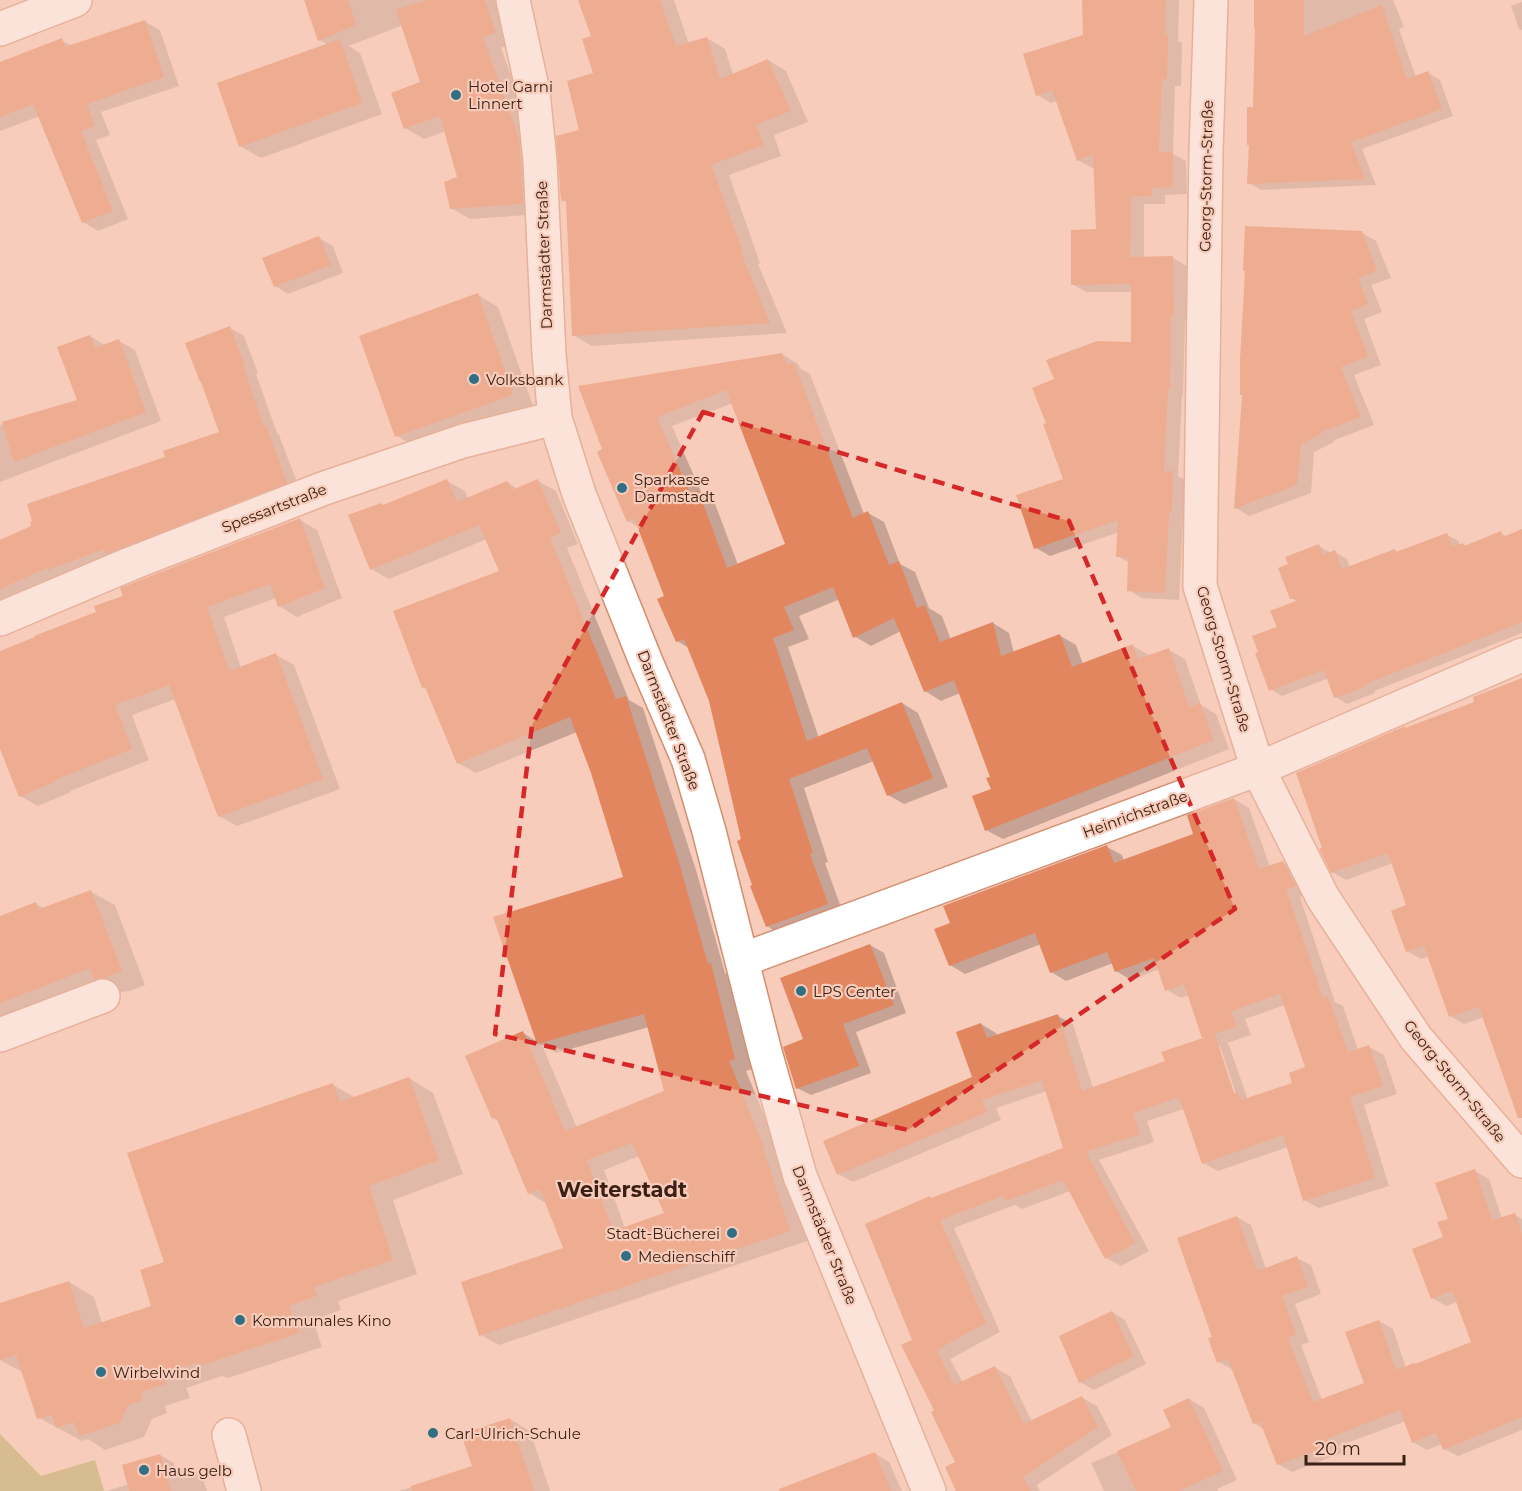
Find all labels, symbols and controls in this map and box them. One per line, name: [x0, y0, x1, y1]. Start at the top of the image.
place label: Hotel Garni Linnert: [468, 77, 553, 113]
marker: Hotel Garni Linnert: [449, 88, 463, 102]
street label: Georg-Storm-Straße: [1195, 100, 1217, 252]
street label: Darmstädter Straße: [532, 180, 556, 330]
place label: Volksbank: [486, 370, 563, 389]
marker: Volksbank: [467, 372, 481, 386]
place label: Sparkasse Darmstadt: [634, 470, 715, 506]
street label: Spessartstraße: [219, 479, 329, 537]
marker: Sparkasse Darmstadt: [615, 481, 629, 495]
street label: Georg-Storm-Straße: [1193, 584, 1255, 734]
street label: Darmstädter Straße: [634, 647, 704, 793]
street label: Heinrichstraße: [1080, 786, 1190, 842]
place label: LPS Center: [813, 982, 896, 1001]
marker: LPS Center: [794, 984, 808, 998]
street label: Georg-Storm-Straße: [1400, 1016, 1510, 1146]
street label: Darmstädter Straße: [788, 1163, 862, 1307]
district label: Weiterstadt: [557, 1177, 687, 1202]
place label: Stadt-Bücherei: [607, 1224, 720, 1243]
marker: Stadt-Bücherei: [725, 1226, 739, 1240]
place label: Medienschiff: [638, 1247, 736, 1266]
marker: Medienschiff: [619, 1249, 633, 1263]
place label: Kommunales Kino: [252, 1311, 391, 1330]
marker: Kommunales Kino: [233, 1313, 247, 1327]
place label: Wirbelwind: [113, 1363, 200, 1382]
marker: Wirbelwind: [94, 1365, 108, 1379]
place label: Carl-Ulrich-Schule: [445, 1424, 581, 1443]
marker: Carl-Ulrich-Schule: [426, 1426, 440, 1440]
scale bar: [1306, 1428, 1404, 1466]
text: 20 m: [1315, 1438, 1361, 1460]
place label: Haus gelb: [156, 1461, 232, 1480]
marker: Haus gelb: [137, 1463, 151, 1477]

